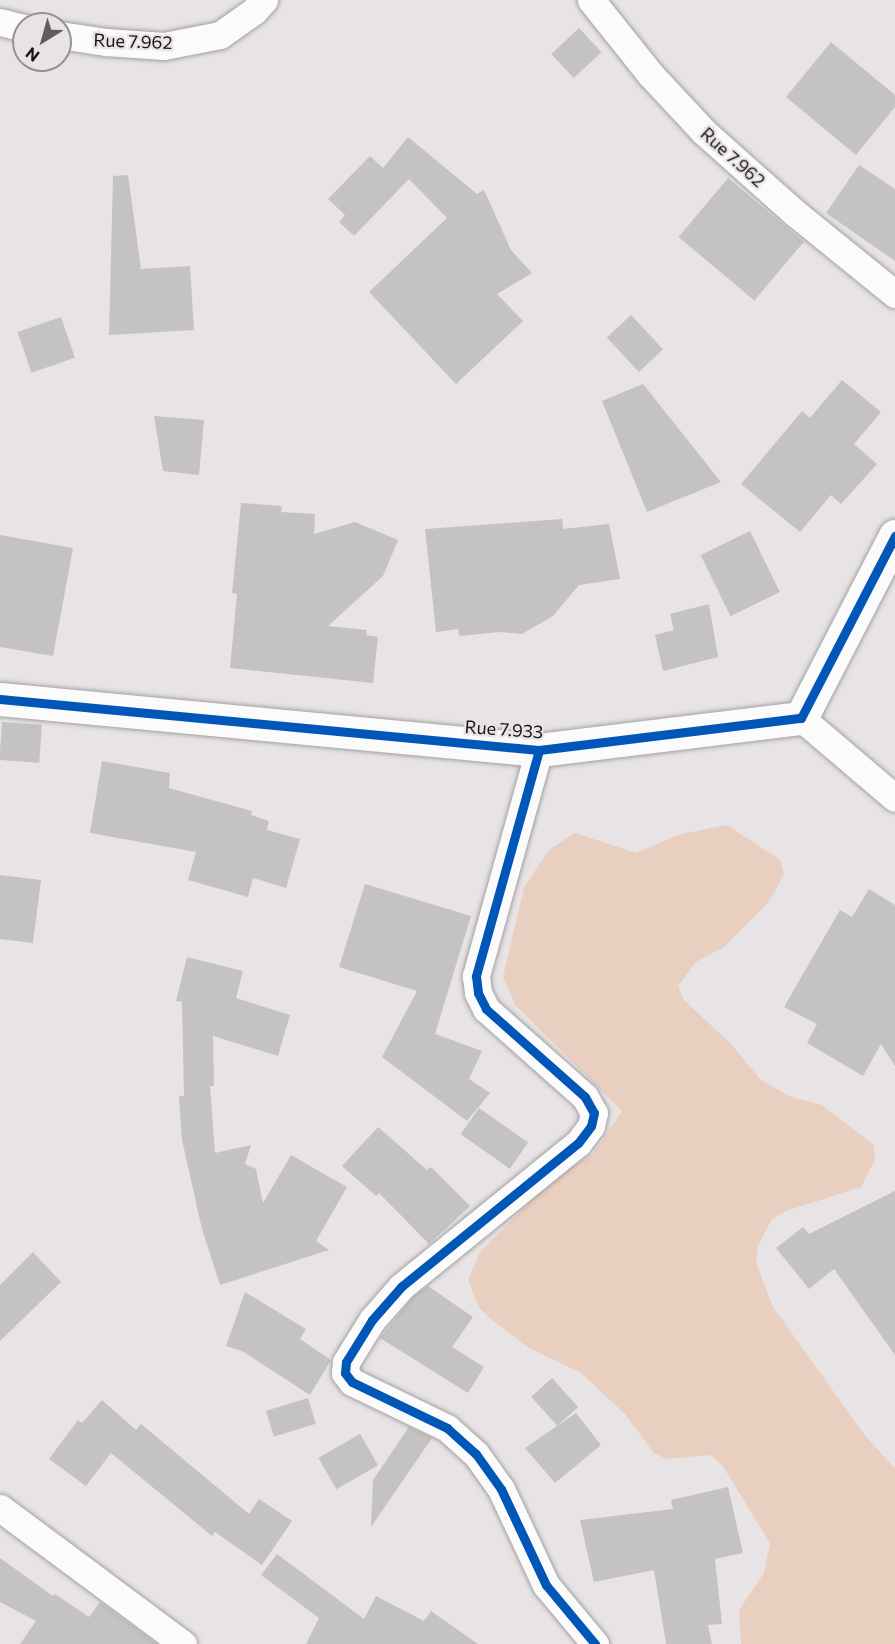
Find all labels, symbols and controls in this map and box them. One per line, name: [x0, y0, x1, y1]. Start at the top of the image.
north arrow: [12, 12, 72, 72]
street label: Rue 7.962: [93, 29, 173, 53]
text: N: [22, 44, 43, 66]
street label: Rue 7.962: [696, 123, 770, 191]
street label: Rue 7.933: [464, 715, 544, 743]

